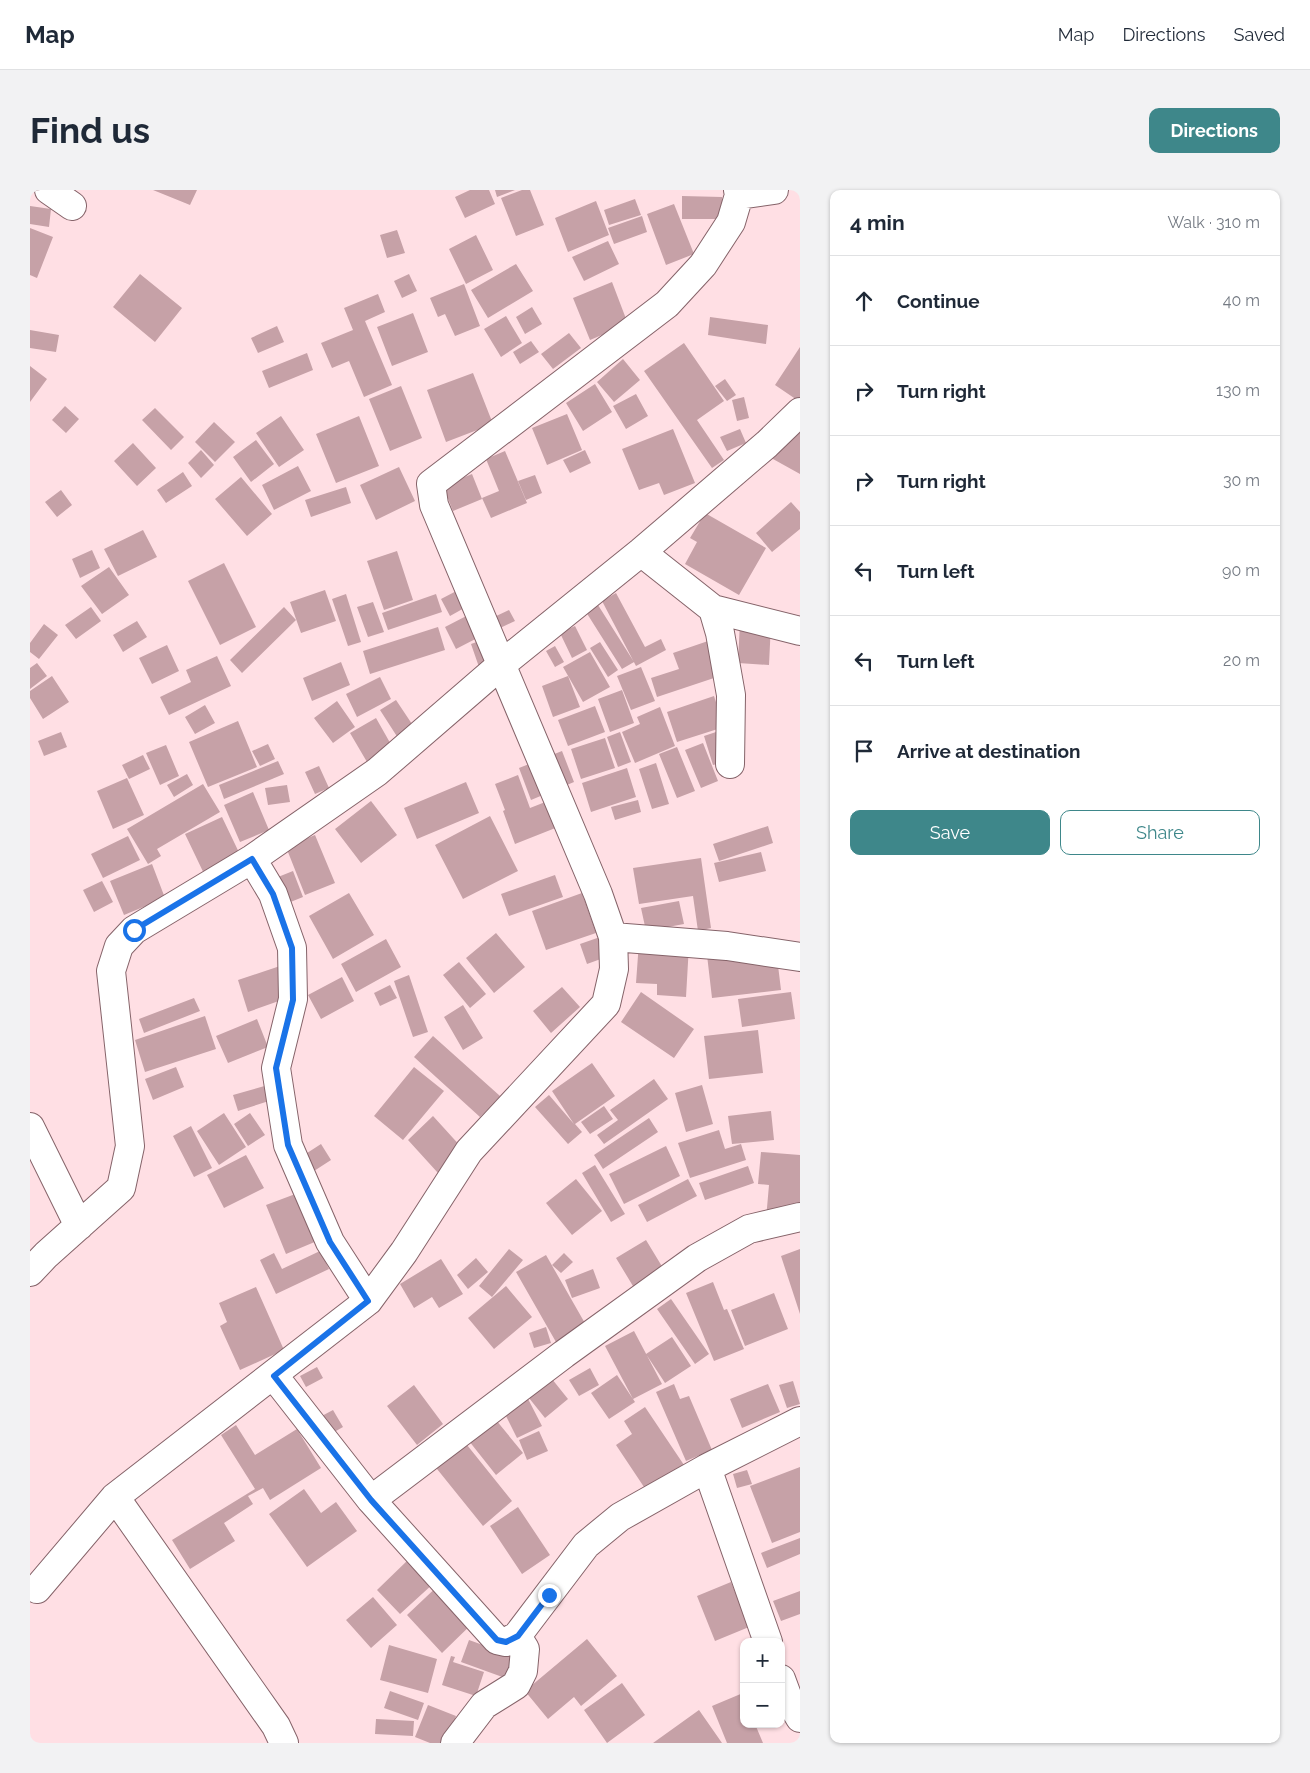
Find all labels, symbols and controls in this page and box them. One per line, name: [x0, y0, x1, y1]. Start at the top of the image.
text: Map: [25, 20, 75, 49]
text: Map: [1058, 24, 1094, 45]
text: Directions: [1122, 24, 1206, 45]
text: Saved: [1234, 24, 1285, 45]
button: Directions: [1149, 108, 1280, 153]
text: Find us: [30, 110, 150, 151]
text: 4 min: [850, 210, 905, 235]
text: Walk · 310 m: [1167, 213, 1260, 232]
icon: ahead: [850, 287, 878, 315]
text: Continue: [897, 290, 980, 312]
text: 40 m: [1223, 291, 1260, 310]
icon: right: [850, 377, 878, 405]
text: Turn right: [897, 380, 986, 402]
text: 130 m: [1216, 381, 1260, 400]
icon: right: [850, 467, 878, 495]
text: Turn right: [897, 470, 986, 492]
text: 30 m: [1223, 471, 1260, 490]
icon: left: [850, 557, 878, 585]
text: Turn left: [897, 560, 974, 582]
text: 90 m: [1222, 561, 1260, 580]
icon: left: [850, 647, 878, 675]
text: Turn left: [897, 650, 974, 672]
text: 20 m: [1223, 651, 1260, 670]
icon: arrive: [850, 737, 878, 765]
text: Arrive at destination: [897, 740, 1081, 762]
button: Save: [850, 810, 1050, 855]
button: Share: [1060, 810, 1260, 855]
route start: [123, 919, 146, 942]
route end: [538, 1584, 561, 1607]
map controls: [740, 1638, 785, 1728]
button: +: [740, 1638, 785, 1683]
button: −: [740, 1683, 785, 1728]

